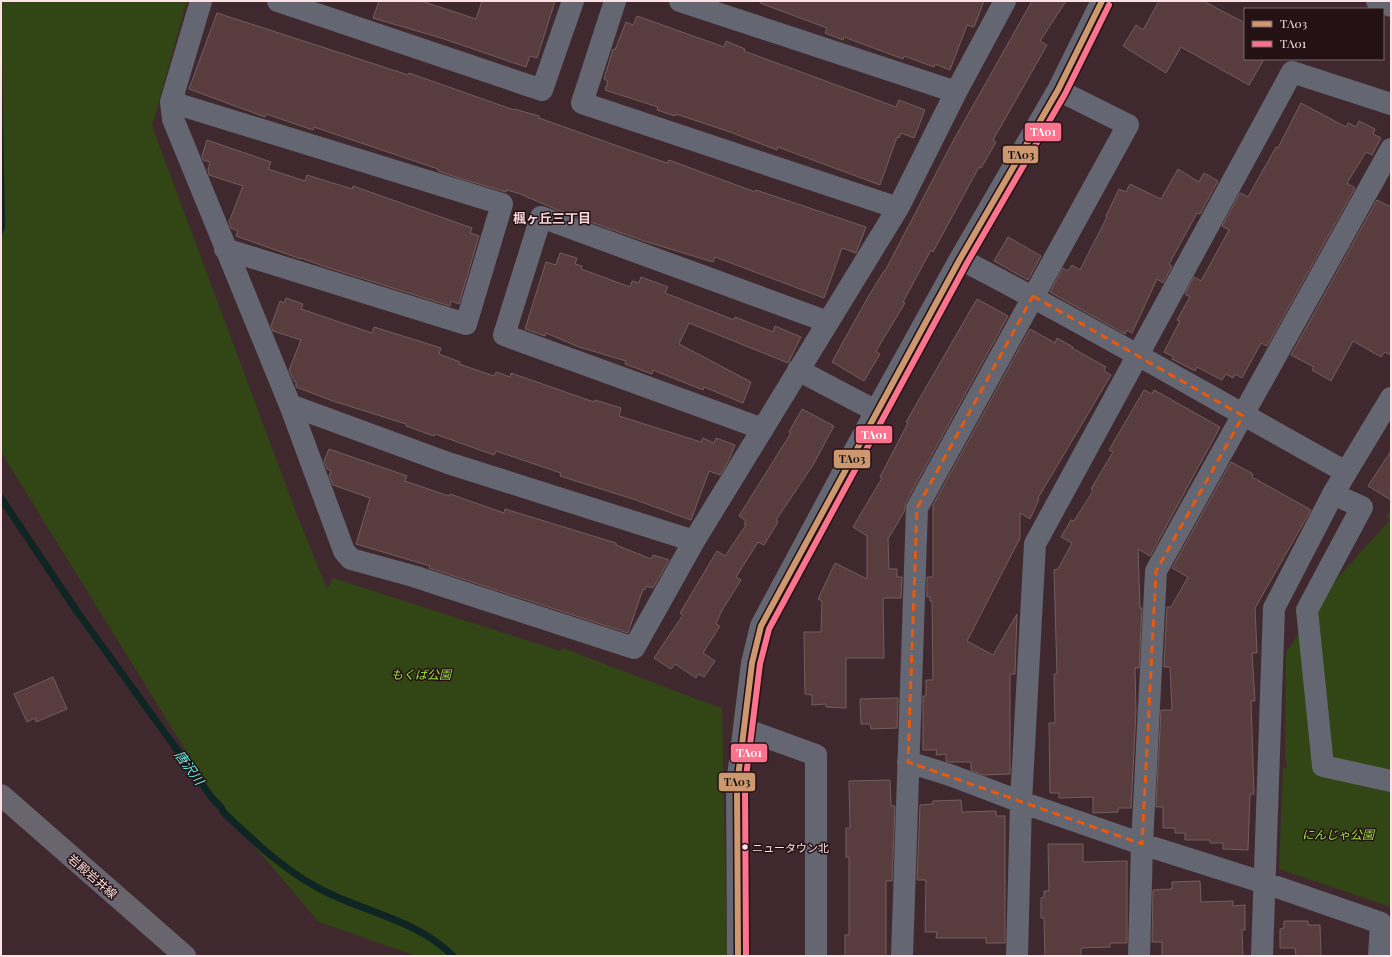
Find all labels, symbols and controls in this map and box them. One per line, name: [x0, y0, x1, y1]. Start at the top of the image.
legend: [1244, 8, 1384, 60]
text: TA03: [1280, 15, 1307, 31]
text: TA01: [1280, 35, 1307, 51]
line badge: TA01: [1024, 122, 1062, 142]
text: TA01: [1030, 124, 1056, 139]
line badge: TA03: [1002, 145, 1039, 164]
text: TA03: [1008, 147, 1034, 162]
district label: 楓ヶ丘三丁目: [513, 209, 591, 226]
line badge: TA01: [855, 425, 893, 444]
text: TA01: [861, 427, 887, 442]
line badge: TA03: [833, 449, 871, 469]
text: TA03: [839, 451, 865, 466]
park label: もくば公園: [391, 666, 453, 682]
line badge: TA01: [730, 743, 768, 763]
text: TA01: [736, 745, 762, 760]
water label: 唐沢川: [172, 746, 210, 789]
line badge: TA03: [718, 772, 756, 792]
text: TA03: [724, 774, 750, 789]
park label: にんじゃ公園: [1302, 826, 1376, 842]
place label: ニュータウン北: [752, 840, 829, 855]
marker: ニュータウン北: [740, 842, 750, 852]
street label: 岩殿岩井線: [65, 850, 121, 902]

